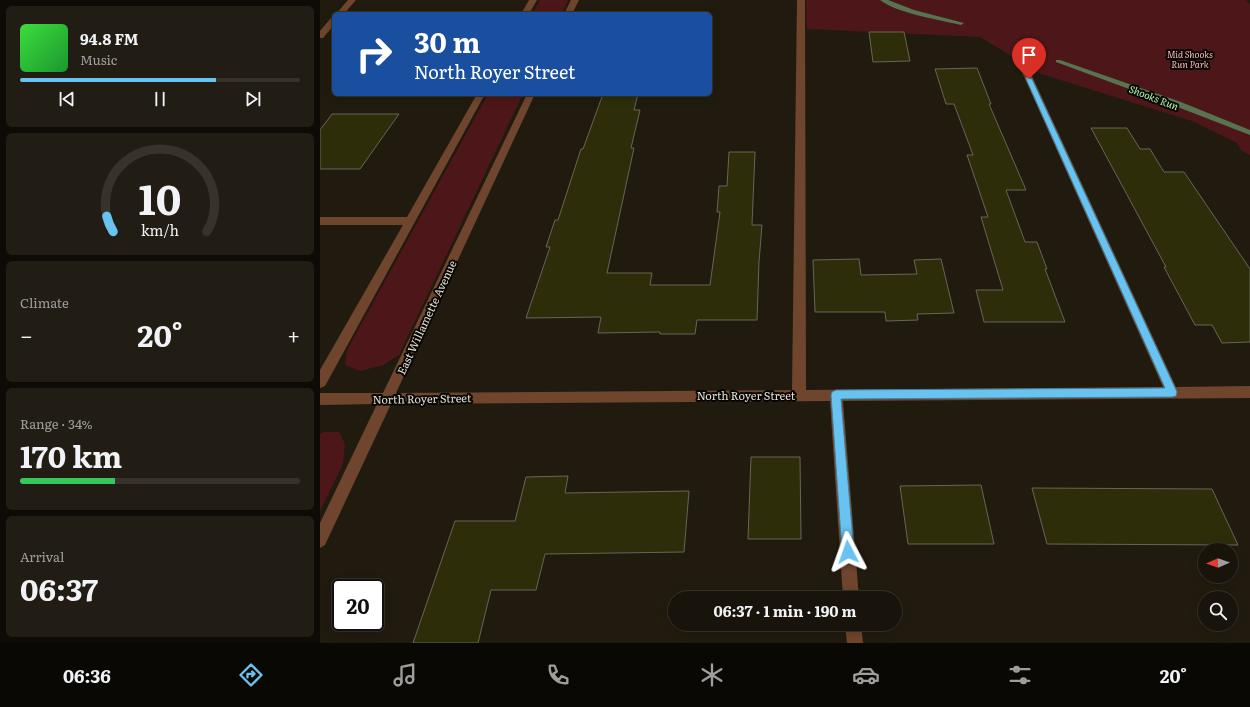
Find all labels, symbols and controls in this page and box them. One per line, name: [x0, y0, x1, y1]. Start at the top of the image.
text: 30 m: [414, 20, 480, 62]
text: 94.8 FM: [80, 27, 139, 50]
icon: right: [348, 28, 400, 80]
pin: [1012, 38, 1046, 79]
icon: arrive: [1018, 44, 1040, 66]
park label: Mid Shooks Run Park: [1167, 47, 1213, 71]
text: Music: [80, 50, 117, 69]
text: North Royer Street: [414, 58, 575, 85]
water label: Shooks Run: [1127, 81, 1181, 113]
icon: previous: [56, 88, 78, 110]
icon: pause: [149, 88, 171, 110]
icon: next: [242, 88, 264, 110]
text: 10: [139, 166, 181, 228]
text: km/h: [141, 219, 180, 240]
street label: East Willamette Avenue: [392, 257, 460, 377]
text: Climate: [20, 293, 69, 312]
text: 20°: [137, 312, 183, 356]
text: −: [20, 318, 33, 351]
text: +: [287, 318, 300, 351]
street label: North Royer Street: [697, 387, 796, 403]
street label: North Royer Street: [373, 389, 472, 407]
text: Range · 34%: [20, 414, 93, 433]
text: 170 km: [20, 433, 122, 477]
position arrow: [827, 531, 869, 573]
north arrow: [1198, 543, 1238, 583]
map controls: [1198, 543, 1238, 631]
text: Arrival: [20, 547, 64, 566]
text: 06:37: [20, 566, 98, 610]
speed limit sign: 20: [332, 579, 384, 631]
button: search: [1198, 591, 1238, 631]
text: 06:37 · 1 min · 190 m: [713, 599, 857, 622]
icon: directions: [237, 661, 265, 689]
icon: music: [391, 661, 419, 689]
icon: phone: [544, 661, 572, 689]
icon: climate: [698, 661, 726, 689]
icon: car: [852, 661, 880, 689]
icon: filters: [1006, 661, 1034, 689]
text: 06:36: [63, 662, 111, 689]
text: 20°: [1160, 662, 1187, 689]

